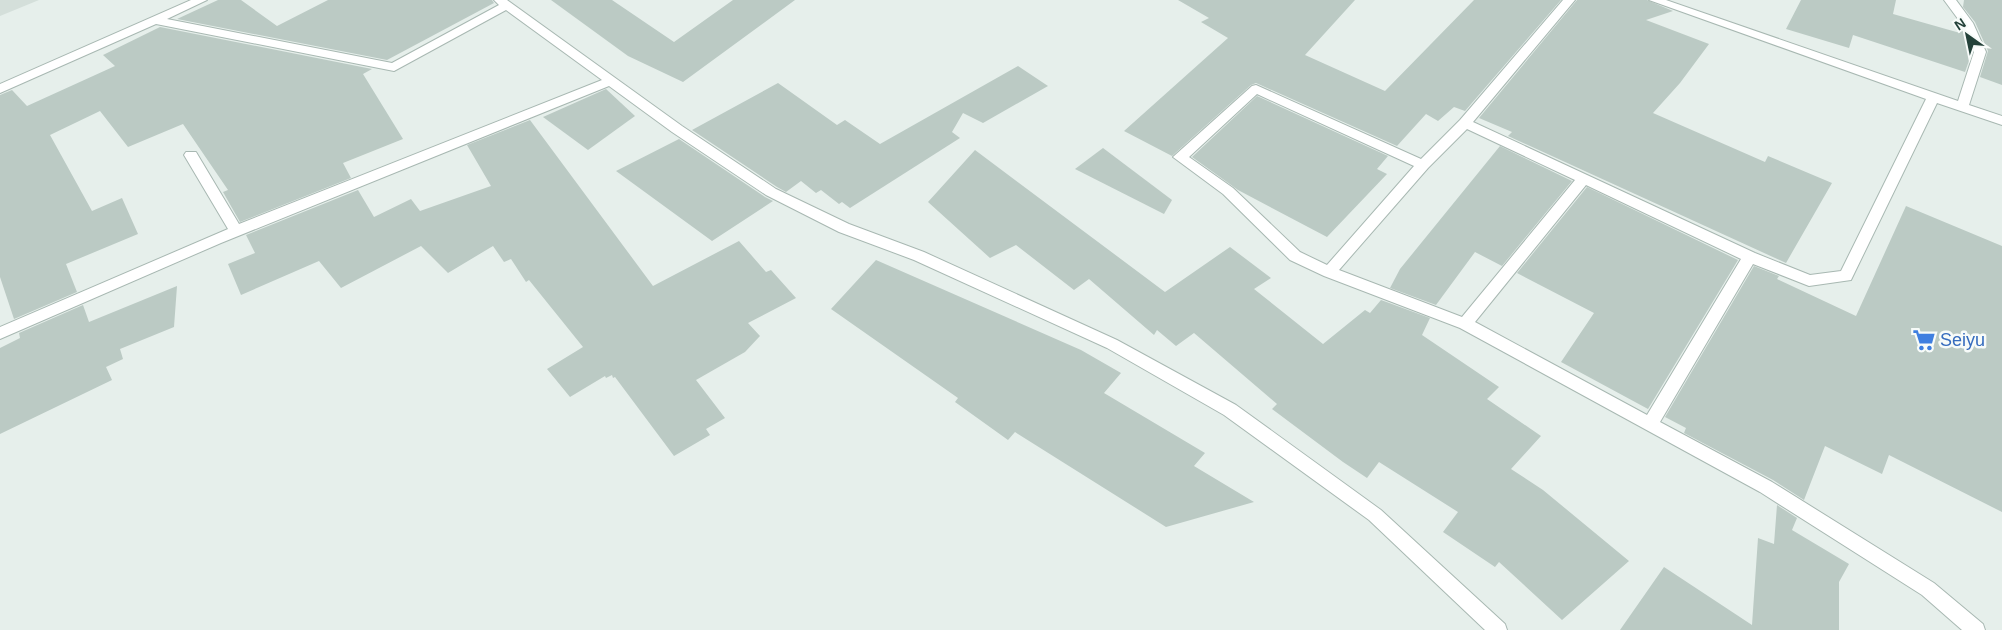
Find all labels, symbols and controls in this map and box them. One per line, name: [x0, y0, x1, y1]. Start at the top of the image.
north arrow: [1942, 10, 1992, 60]
text: N: [1951, 15, 1969, 34]
supermarket icon: Seiyu: [1911, 327, 1937, 353]
place label: Seiyu: [1940, 330, 1985, 350]

